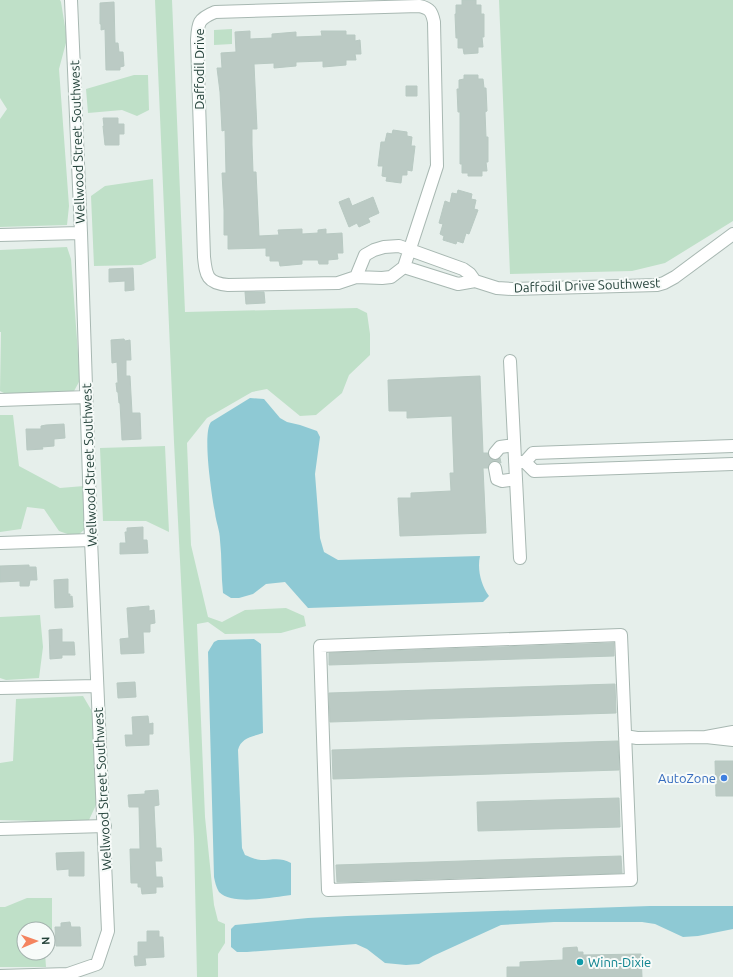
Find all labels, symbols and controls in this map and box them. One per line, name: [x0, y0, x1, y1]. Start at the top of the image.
street label: Daffodil Drive: [192, 28, 206, 110]
street label: Wellwood Street Southwest: [67, 60, 87, 224]
street label: Daffodil Drive Southwest: [514, 275, 660, 295]
street label: Wellwood Street Southwest: [79, 383, 99, 547]
street label: Wellwood Street Southwest: [91, 707, 113, 871]
place label: AutoZone: [658, 771, 716, 785]
marker: AutoZone: [719, 773, 729, 783]
north arrow: [16, 921, 56, 961]
text: N: [40, 936, 52, 945]
place label: Winn-Dixie: [588, 955, 651, 969]
marker: Winn-Dixie: [575, 957, 585, 967]

